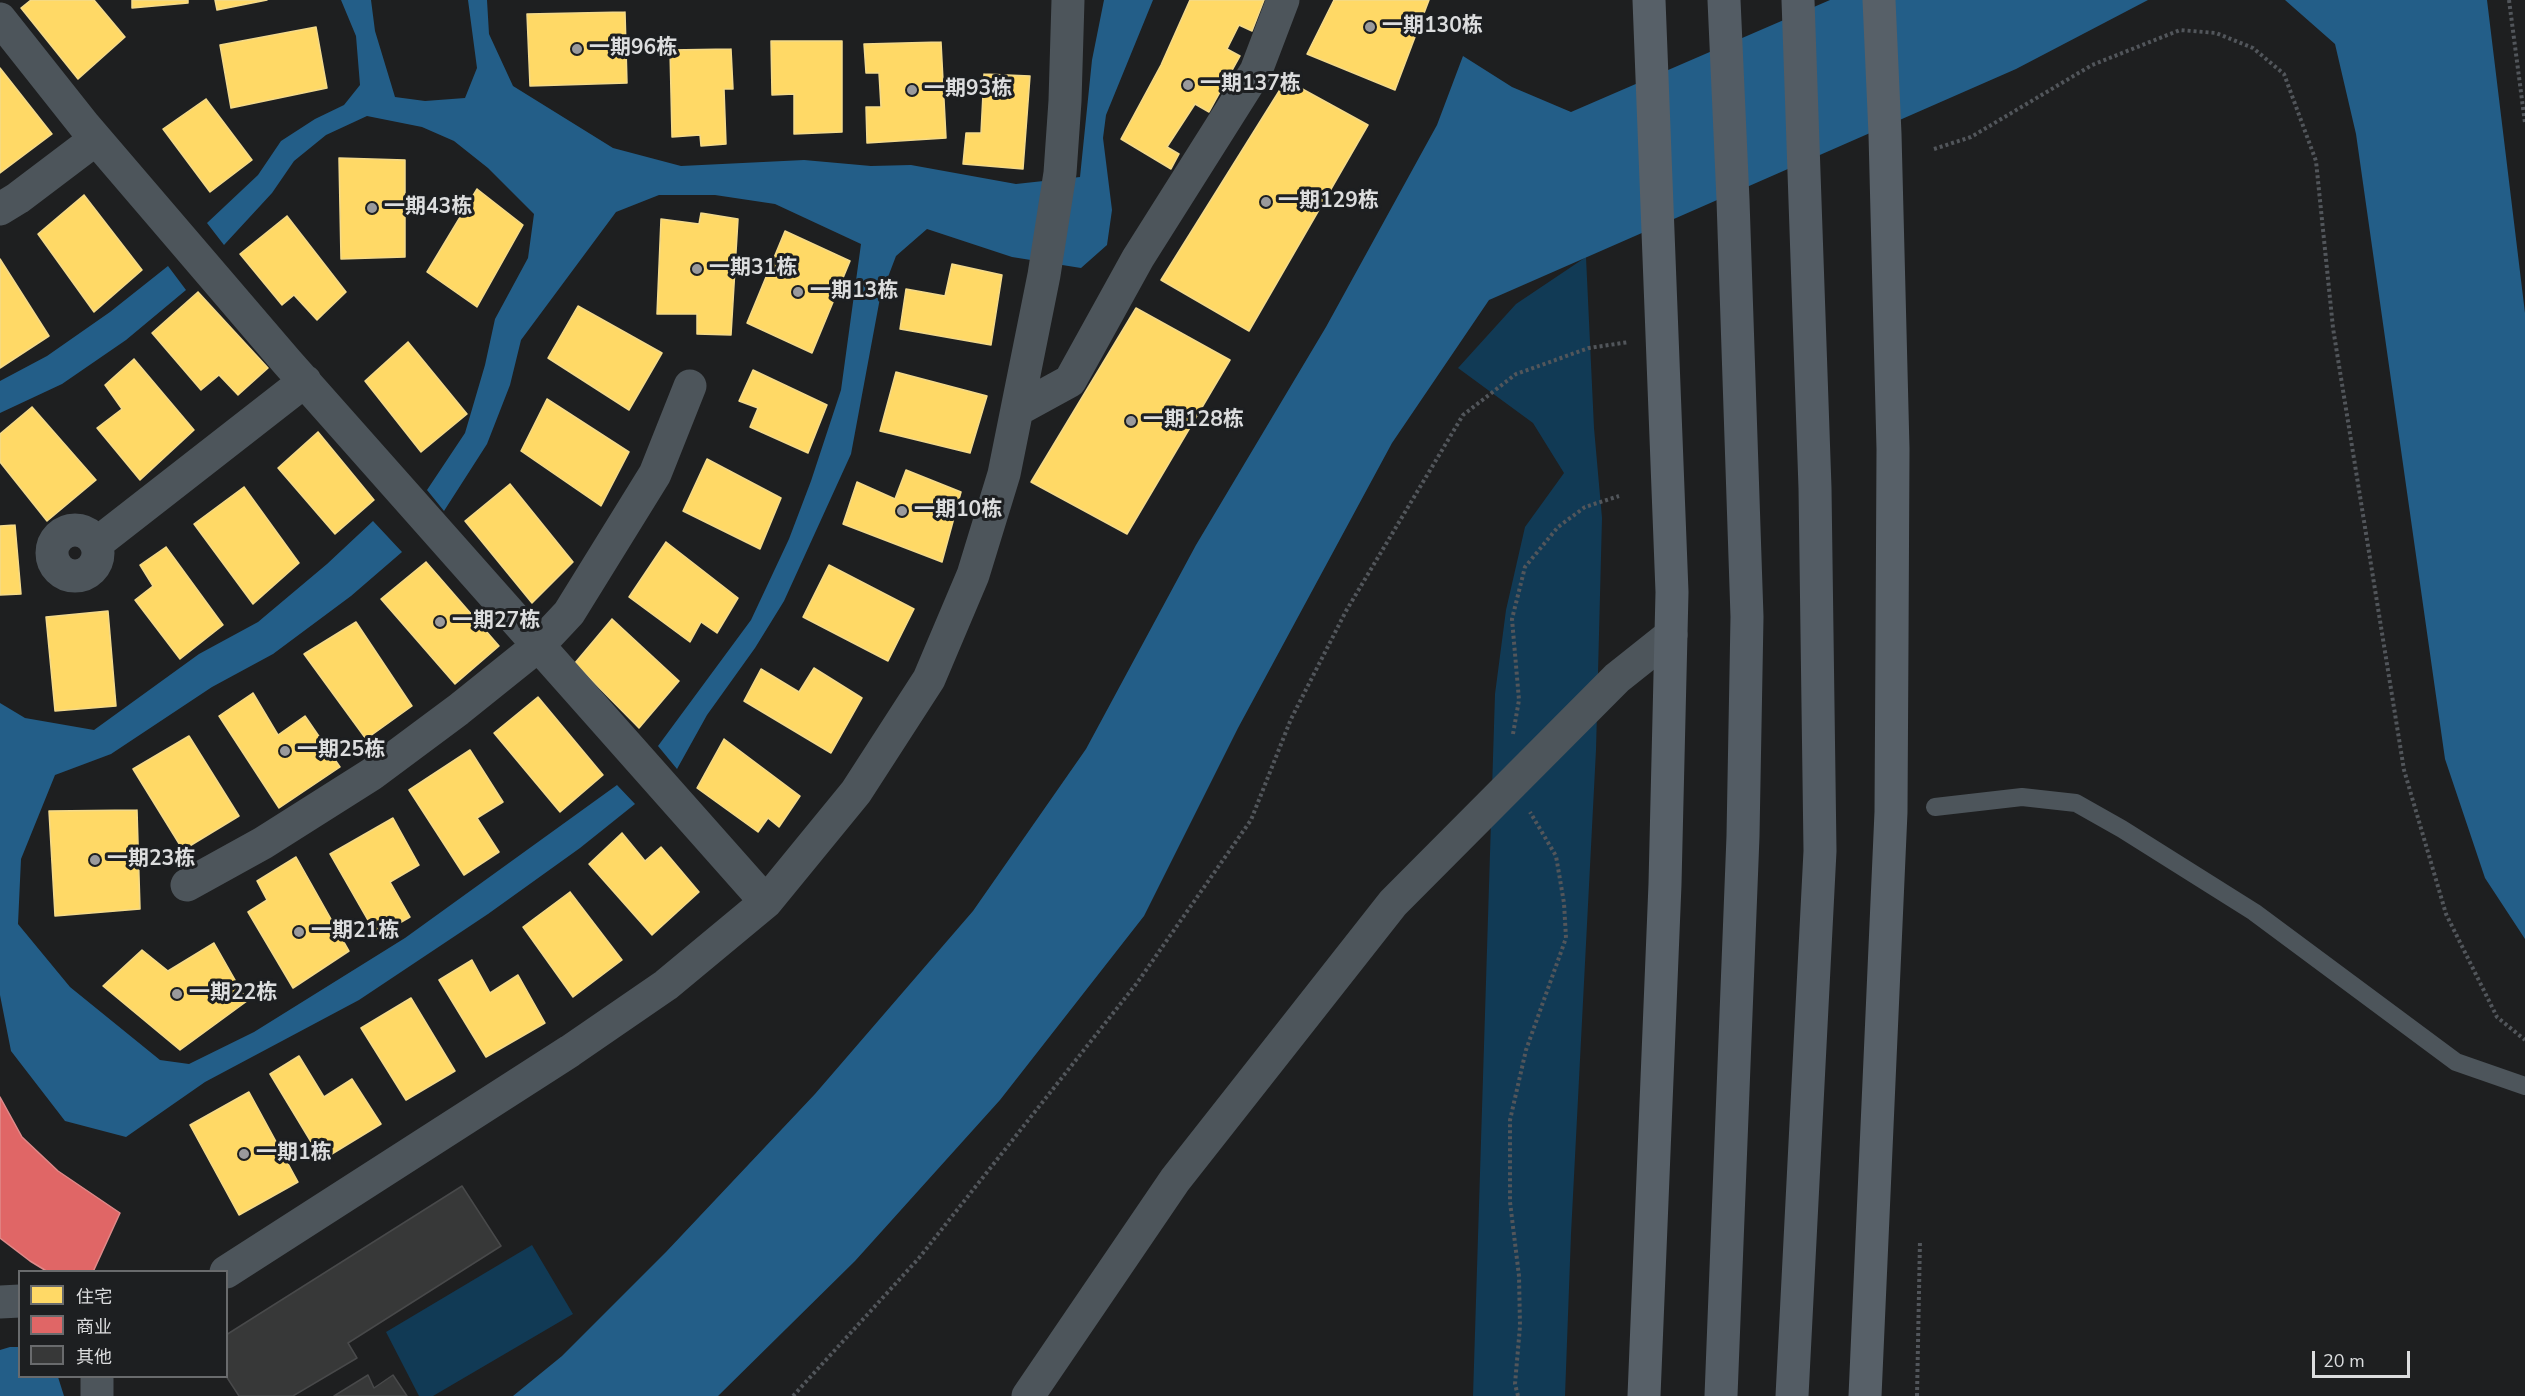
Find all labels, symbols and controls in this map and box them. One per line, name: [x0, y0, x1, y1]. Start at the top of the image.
place label: 一期130栋: [1382, 14, 1483, 40]
marker: 一期130栋: [1363, 20, 1377, 34]
place label: 一期96栋: [589, 36, 677, 62]
marker: 一期96栋: [570, 42, 584, 56]
place label: 一期137栋: [1200, 72, 1301, 98]
place label: 一期93栋: [924, 77, 1012, 103]
marker: 一期137栋: [1181, 78, 1195, 92]
marker: 一期93栋: [905, 83, 919, 97]
place label: 一期129栋: [1278, 189, 1379, 215]
place label: 一期43栋: [384, 195, 472, 221]
marker: 一期129栋: [1259, 195, 1273, 209]
marker: 一期43栋: [365, 201, 379, 215]
place label: 一期31栋: [709, 256, 797, 282]
marker: 一期31栋: [690, 262, 704, 276]
place label: 一期13栋: [810, 279, 898, 305]
marker: 一期13栋: [791, 285, 805, 299]
place label: 一期128栋: [1143, 408, 1244, 434]
marker: 一期128栋: [1124, 414, 1138, 428]
place label: 一期10栋: [914, 498, 1002, 524]
marker: 一期10栋: [895, 504, 909, 518]
place label: 一期27栋: [452, 609, 540, 635]
marker: 一期27栋: [433, 615, 447, 629]
place label: 一期25栋: [297, 738, 385, 764]
marker: 一期25栋: [278, 744, 292, 758]
place label: 一期23栋: [107, 847, 195, 873]
marker: 一期23栋: [88, 853, 102, 867]
place label: 一期21栋: [311, 919, 399, 945]
marker: 一期21栋: [292, 925, 306, 939]
place label: 一期22栋: [189, 981, 277, 1007]
marker: 一期22栋: [170, 987, 184, 1001]
place label: 一期1栋: [256, 1141, 332, 1167]
marker: 一期1栋: [237, 1147, 251, 1161]
legend: [18, 1270, 228, 1378]
text: 住宅: [76, 1285, 112, 1309]
text: 商业: [76, 1315, 112, 1339]
scale bar: [2315, 1339, 2412, 1377]
text: 其他: [76, 1345, 112, 1369]
text: 20 m: [2323, 1349, 2365, 1373]

